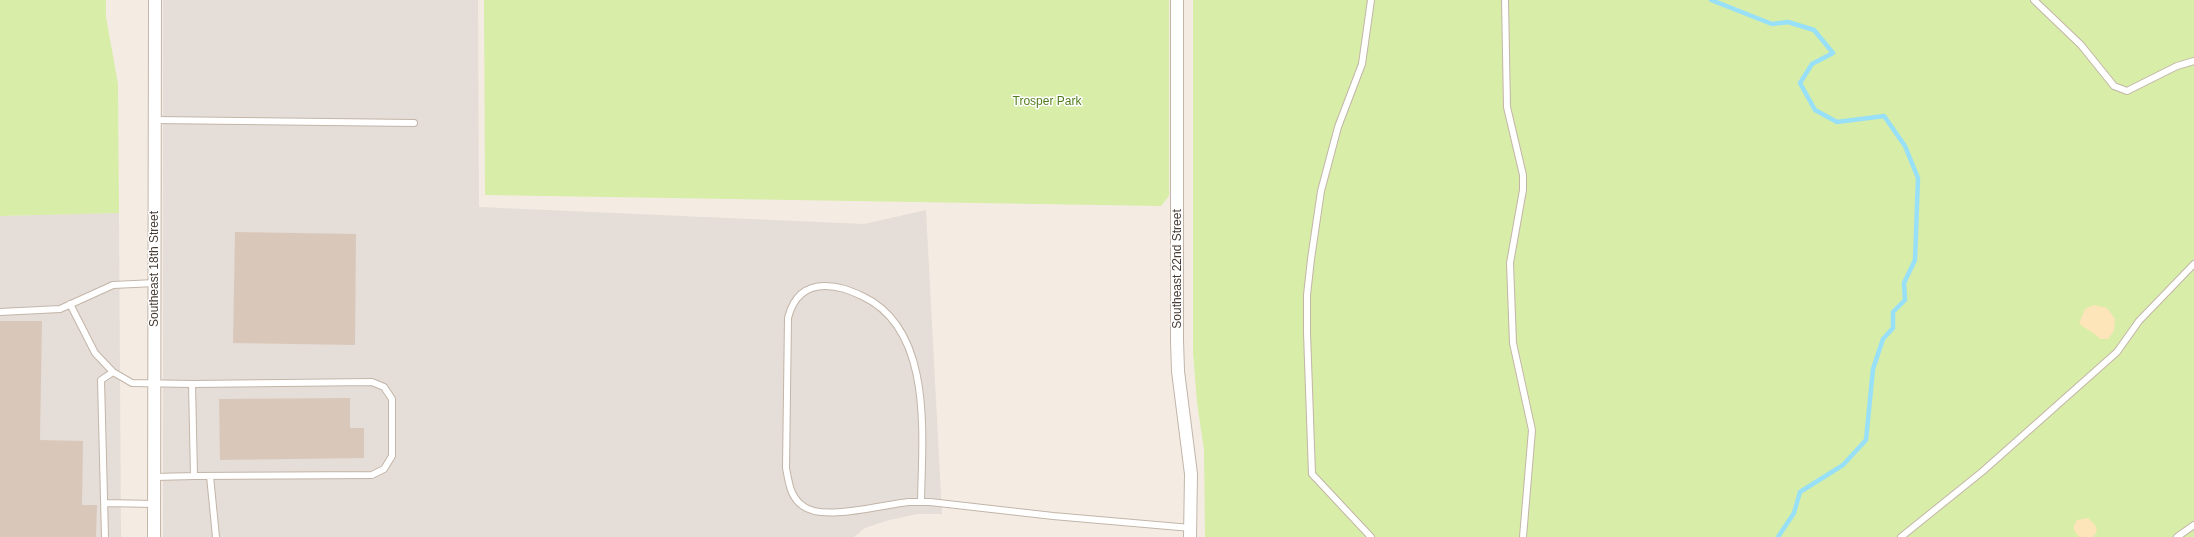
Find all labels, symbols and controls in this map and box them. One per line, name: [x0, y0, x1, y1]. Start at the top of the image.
park label: Trosper Park: [1013, 95, 1081, 109]
street label: Southeast 22nd Street: [1171, 209, 1185, 329]
street label: Southeast 18th Street: [148, 211, 162, 327]

